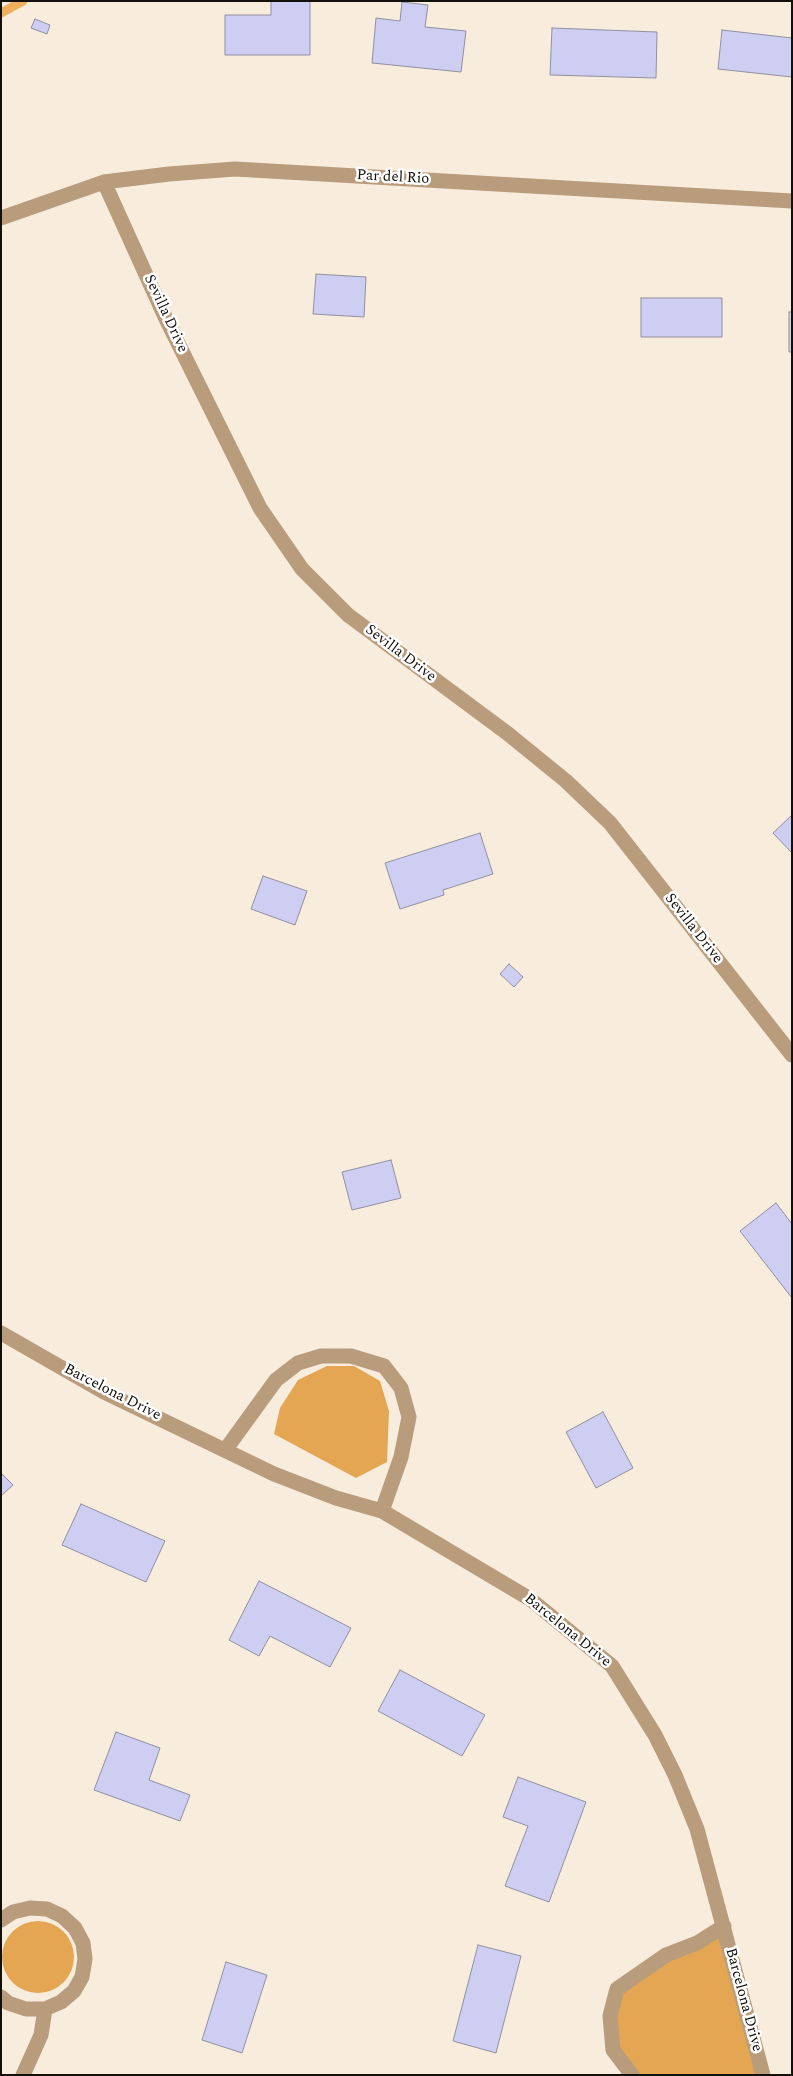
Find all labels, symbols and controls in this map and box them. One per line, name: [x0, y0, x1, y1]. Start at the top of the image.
street label: Par del Rio: [356, 167, 430, 189]
street label: Sevilla Drive: [139, 272, 191, 356]
street label: Sevilla Drive: [361, 622, 439, 686]
street label: Sevilla Drive: [660, 890, 726, 968]
street label: Barcelona Drive: [60, 1361, 164, 1425]
street label: Barcelona Drive: [520, 1590, 614, 1672]
street label: Barcelona Drive: [721, 1946, 765, 2054]

